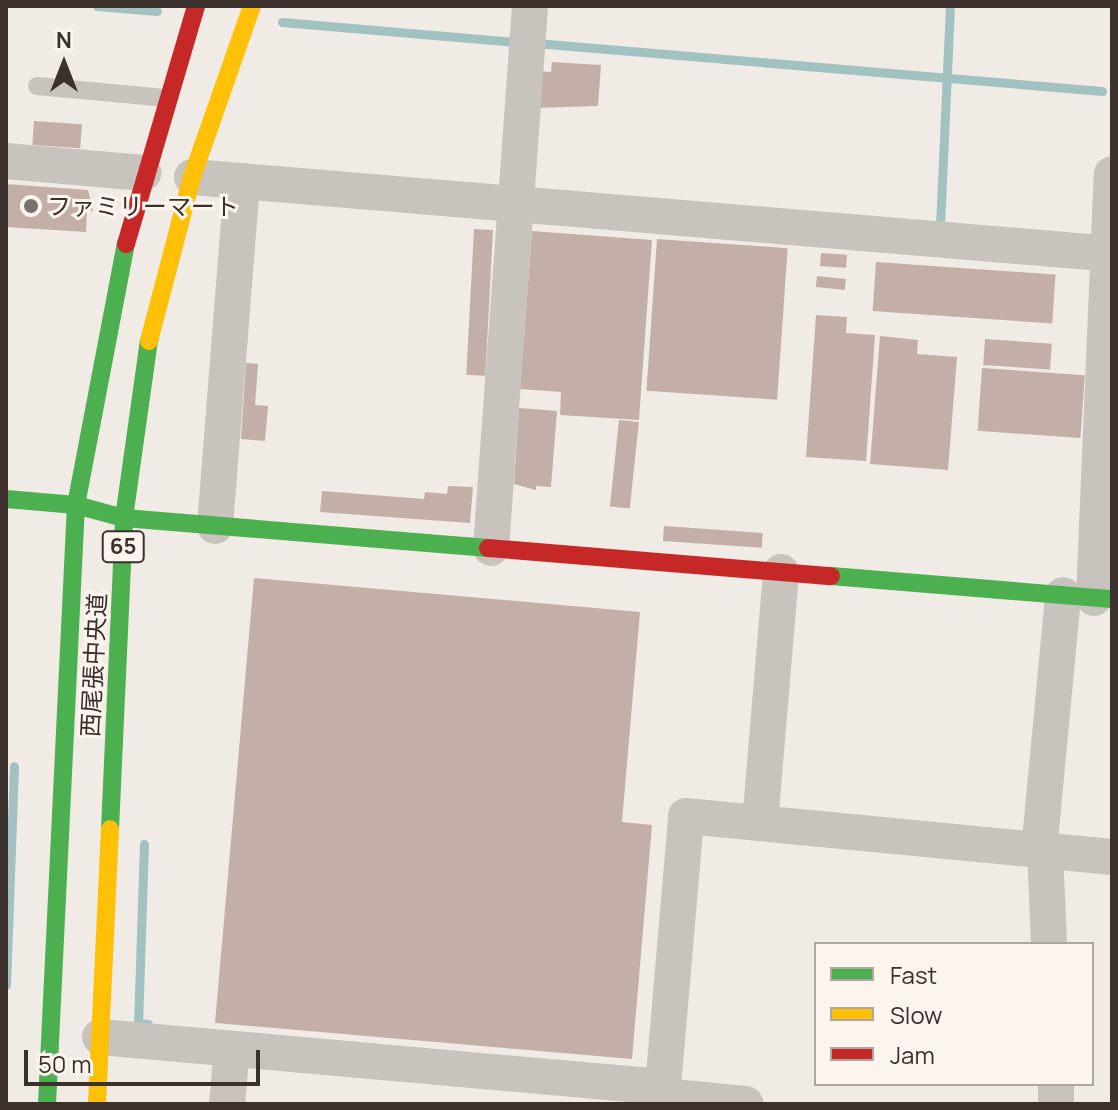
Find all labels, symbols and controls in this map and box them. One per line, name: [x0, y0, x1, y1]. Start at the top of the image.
north arrow: [24, 24, 104, 104]
text: N: [56, 25, 72, 55]
place label: ファミリーマート: [47, 192, 239, 220]
marker: ファミリーマート: [22, 197, 40, 215]
road number: 65: [101, 529, 145, 565]
street label: 西尾張中央道: [75, 592, 111, 738]
legend: [814, 942, 1094, 1086]
text: Fast: [890, 958, 937, 991]
text: Slow: [890, 998, 943, 1031]
scale bar: [28, 1034, 264, 1084]
text: Jam: [890, 1038, 935, 1071]
text: 50 m: [38, 1047, 92, 1080]

